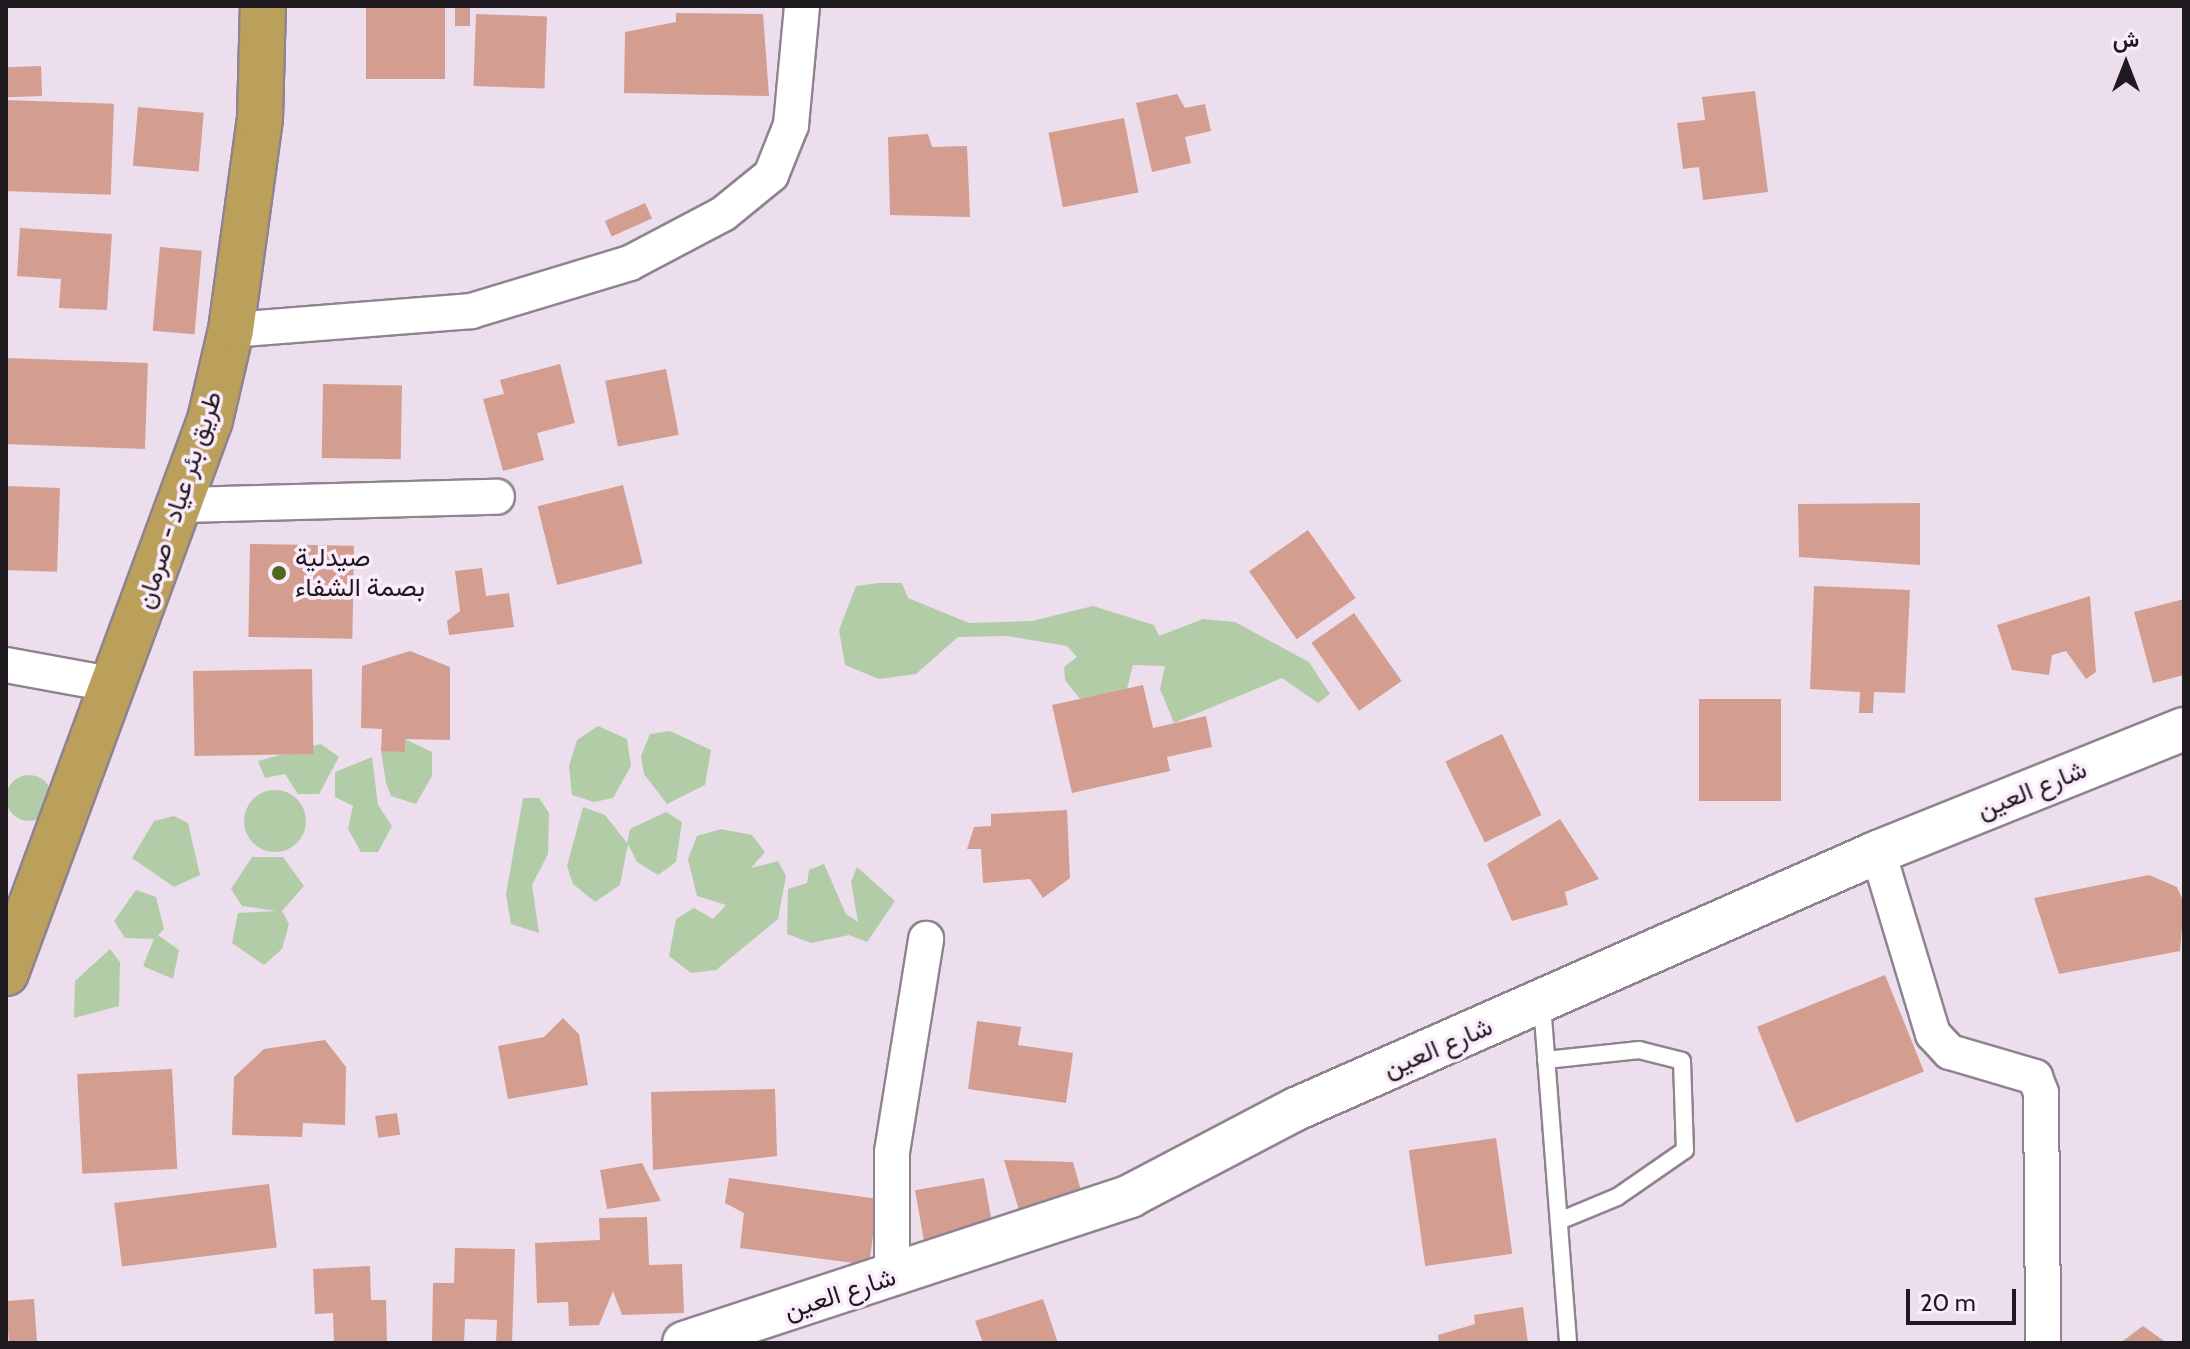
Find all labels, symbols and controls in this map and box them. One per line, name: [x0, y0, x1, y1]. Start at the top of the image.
north arrow: [2086, 24, 2166, 104]
text: ش: [2113, 26, 2139, 53]
street label: طريق بئر عياد - صرمان: [129, 387, 229, 613]
place label: صيدلية بصمة الشفاء: [295, 542, 425, 604]
marker: صيدلية بصمة الشفاء: [270, 564, 288, 582]
street label: شارع العين: [1973, 754, 2091, 826]
street label: شارع العين: [1379, 1011, 1497, 1085]
street label: شارع العين: [780, 1261, 900, 1327]
scale bar: [1910, 1273, 2020, 1323]
text: 20 m: [1920, 1288, 1976, 1317]

